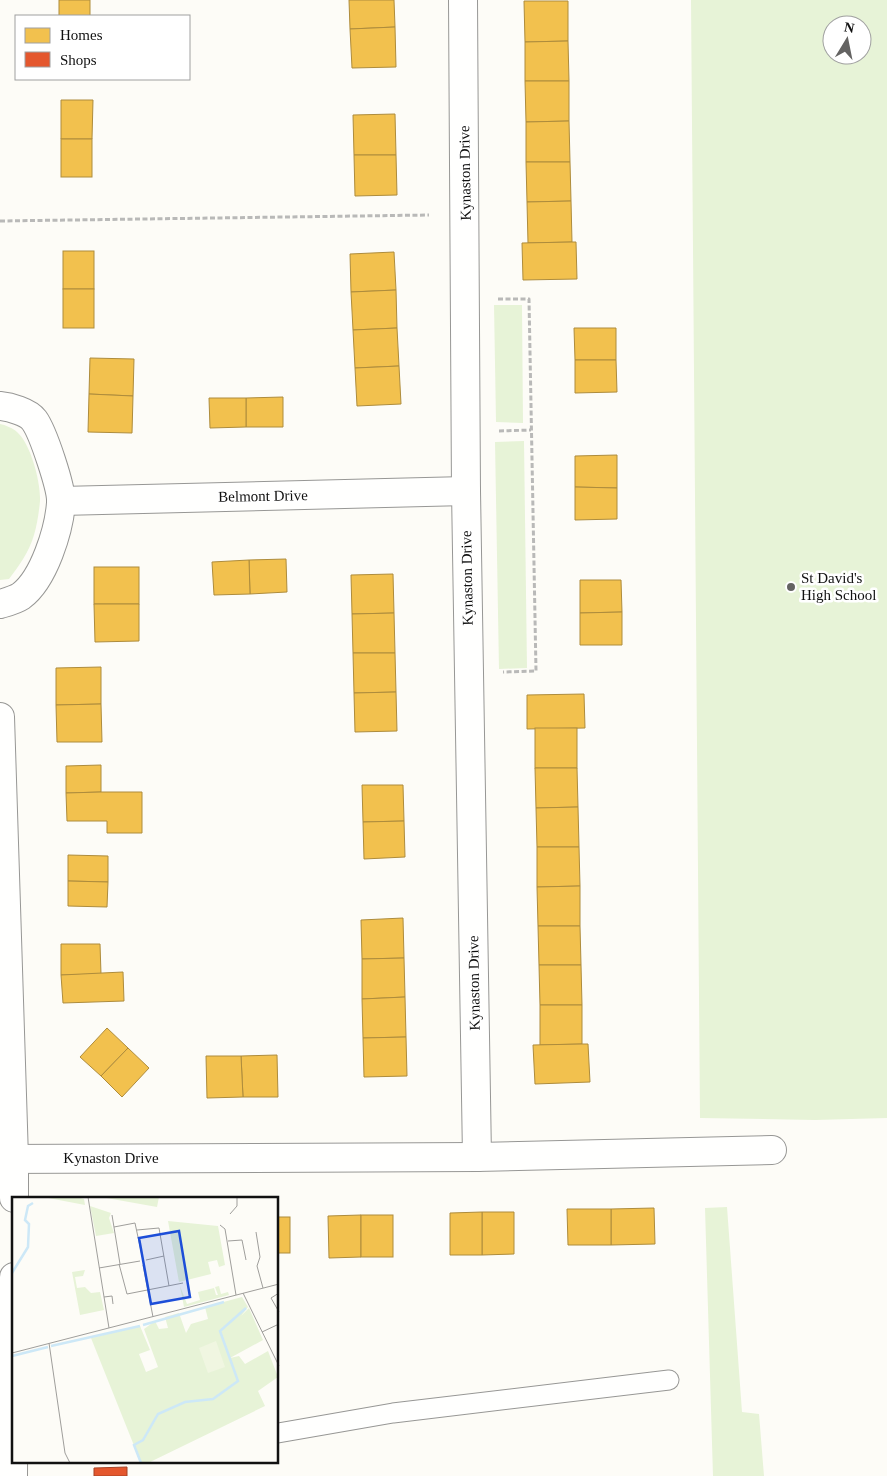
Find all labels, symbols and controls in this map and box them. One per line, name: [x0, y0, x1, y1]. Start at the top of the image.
legend: [15, 15, 190, 80]
north arrow: [822, 15, 872, 65]
text: N: [843, 19, 855, 36]
text: Homes: [60, 27, 103, 43]
text: Shops: [60, 52, 97, 68]
street label: Kynaston Drive: [456, 125, 474, 221]
street label: Belmont Drive: [218, 487, 308, 505]
street label: Kynaston Drive: [458, 530, 476, 626]
place label: St David's High School: [801, 570, 876, 603]
marker: St David's High School: [785, 581, 797, 593]
street label: Kynaston Drive: [465, 935, 483, 1031]
street label: Kynaston Drive: [63, 1150, 159, 1166]
inset map: [12, 1197, 279, 1464]

